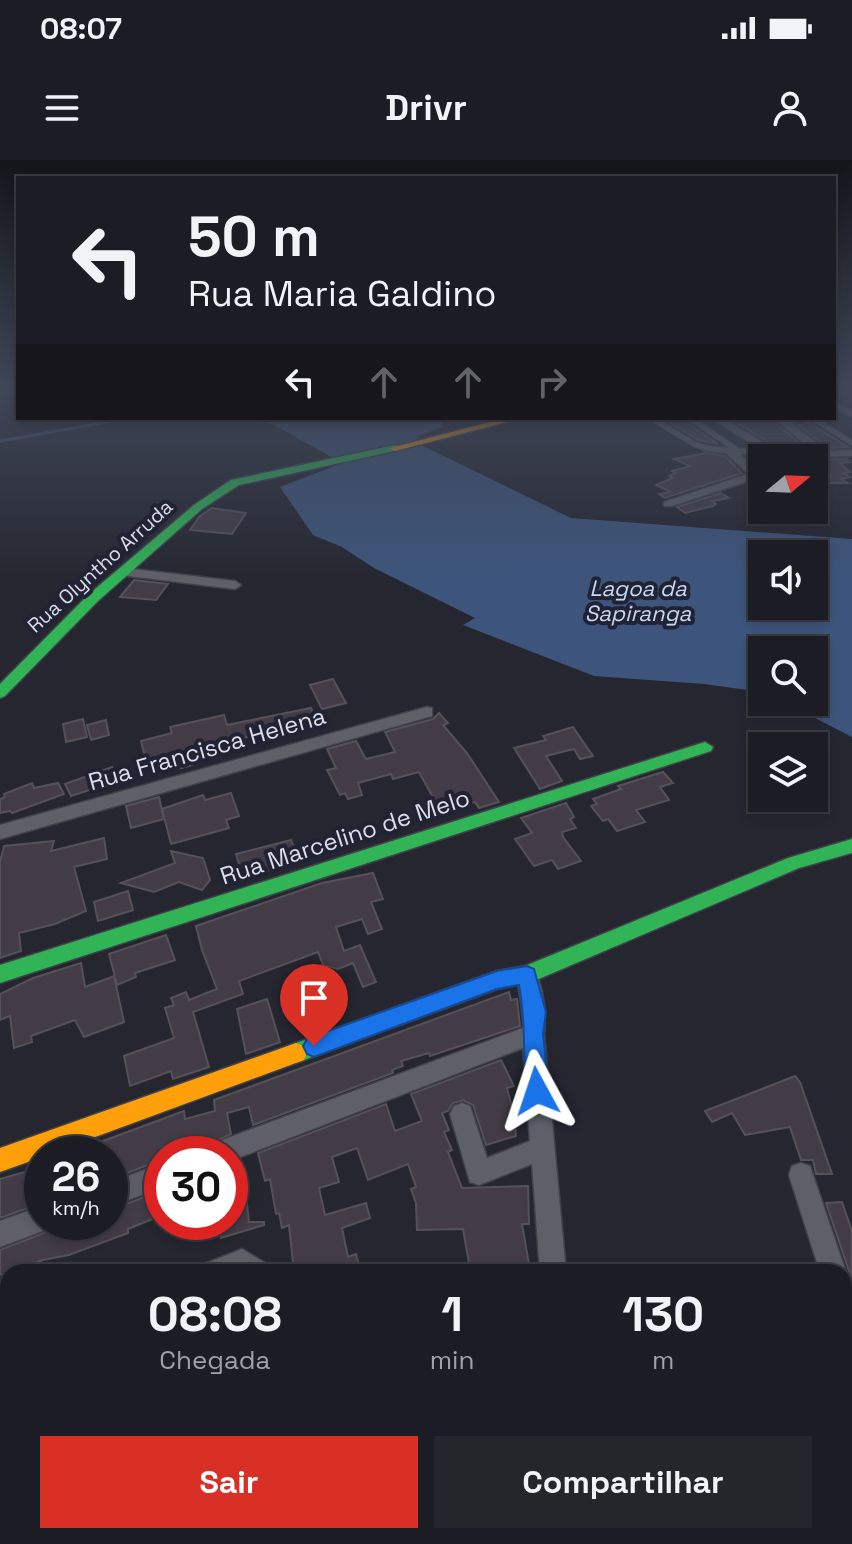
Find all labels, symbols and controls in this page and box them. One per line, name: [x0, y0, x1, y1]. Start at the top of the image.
text: 08:07: [40, 9, 122, 48]
text: Drivr: [385, 85, 467, 131]
icon: menu: [40, 86, 84, 130]
icon: person: [768, 86, 812, 130]
text: 50 m: [188, 201, 320, 272]
icon: left: [56, 208, 160, 312]
text: Rua Maria Galdino: [188, 271, 496, 317]
icon: left: [278, 360, 322, 404]
icon: ahead: [362, 360, 406, 404]
icon: ahead: [446, 360, 490, 404]
icon: right: [530, 360, 574, 404]
north arrow: [748, 444, 828, 524]
map controls: [748, 444, 828, 812]
street label: Rua Olyntho Arruda: [22, 494, 178, 638]
button: sound: [748, 540, 828, 620]
water label: Lagoa da Sapiranga: [585, 574, 692, 627]
button: search: [748, 636, 828, 716]
street label: Rua Francisca Helena: [85, 700, 329, 797]
button: layers: [748, 732, 828, 812]
street label: Rua Marcelino de Melo: [216, 782, 474, 892]
pin: [280, 964, 348, 1046]
icon: arrive: [292, 976, 336, 1020]
position arrow: [495, 1049, 579, 1133]
speed limit sign: 30: [144, 1136, 248, 1240]
text: 26: [52, 1152, 100, 1203]
text: km/h: [52, 1195, 100, 1221]
text: 08:08: [148, 1284, 282, 1345]
text: 1: [441, 1284, 463, 1345]
text: 130: [622, 1284, 704, 1345]
text: Chegada: [159, 1343, 270, 1377]
text: min: [430, 1343, 474, 1377]
text: m: [652, 1343, 674, 1377]
button: Sair: [40, 1436, 418, 1528]
button: Compartilhar: [434, 1436, 812, 1528]

